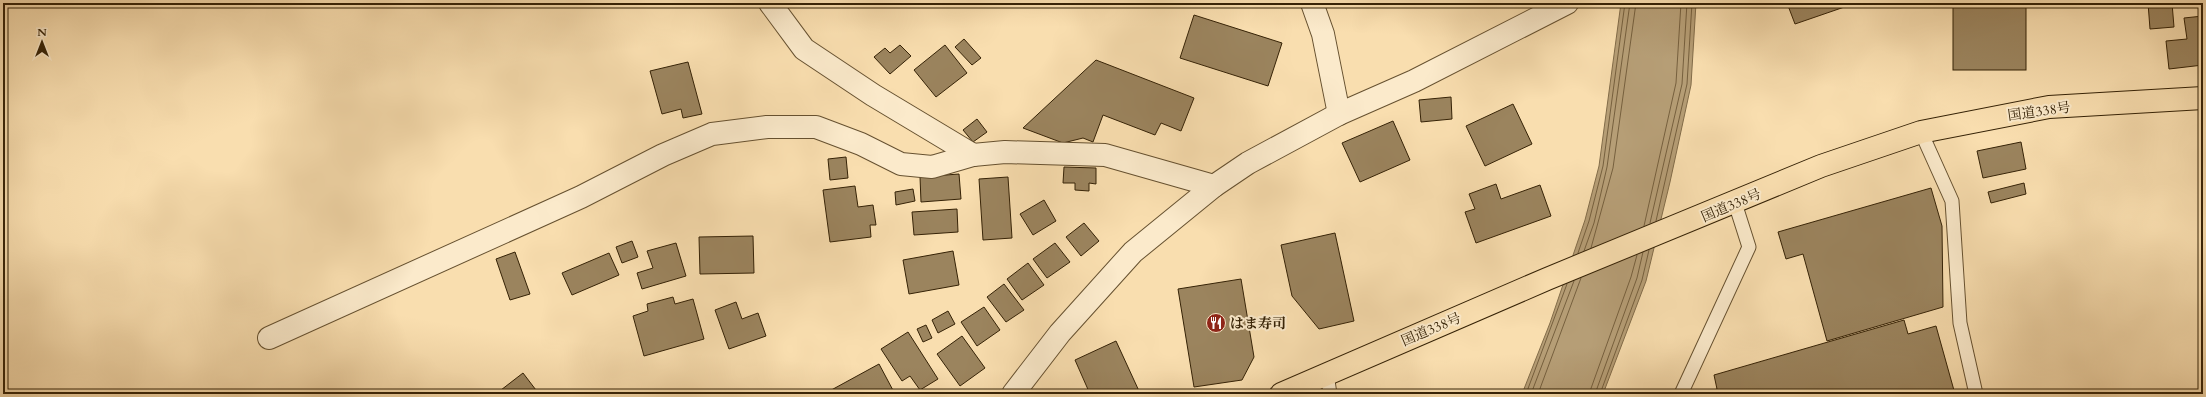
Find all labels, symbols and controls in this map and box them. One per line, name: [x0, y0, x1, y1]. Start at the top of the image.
north arrow: [22, 22, 62, 62]
text: N: [37, 25, 47, 40]
street label: 国道338号: [2006, 98, 2072, 125]
street label: 国道338号: [1698, 184, 1764, 227]
street label: 国道338号: [1398, 308, 1464, 351]
restaurant icon: はま寿司: [1205, 312, 1227, 334]
place label: はま寿司: [1230, 314, 1286, 333]

